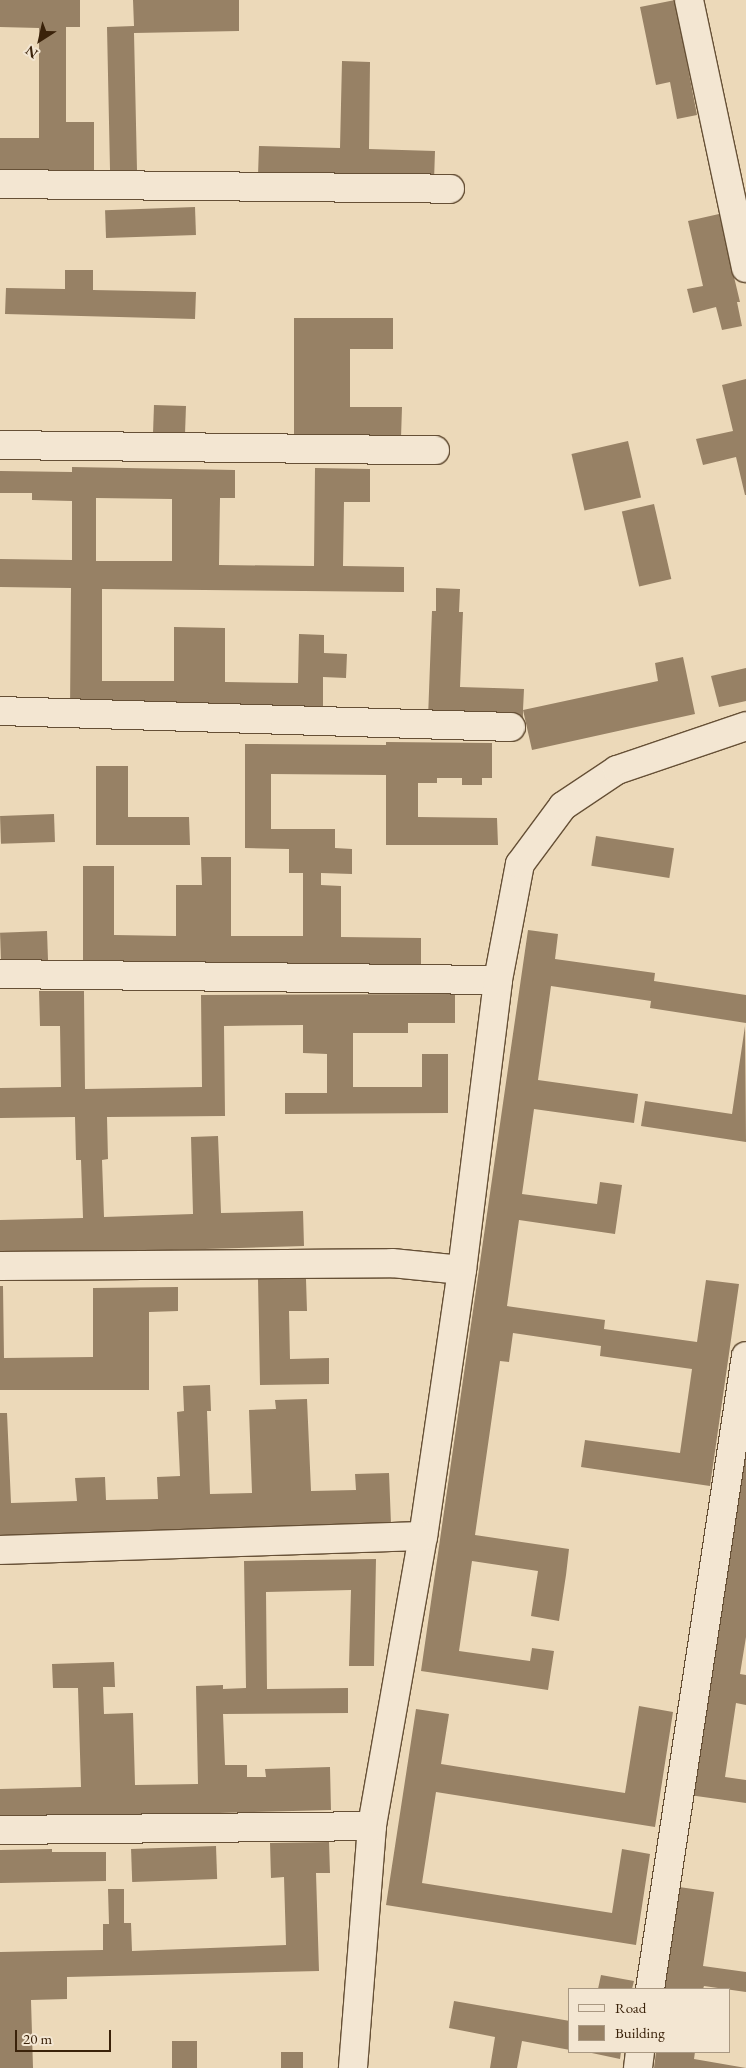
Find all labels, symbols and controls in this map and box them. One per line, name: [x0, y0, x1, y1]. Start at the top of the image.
north arrow: [15, 15, 65, 65]
text: N: [22, 42, 41, 63]
legend: [568, 1988, 731, 2053]
text: Road: [615, 1998, 646, 2017]
scale bar: [18, 2020, 114, 2052]
text: Building: [615, 2023, 665, 2042]
text: 20 m: [23, 2029, 52, 2048]

